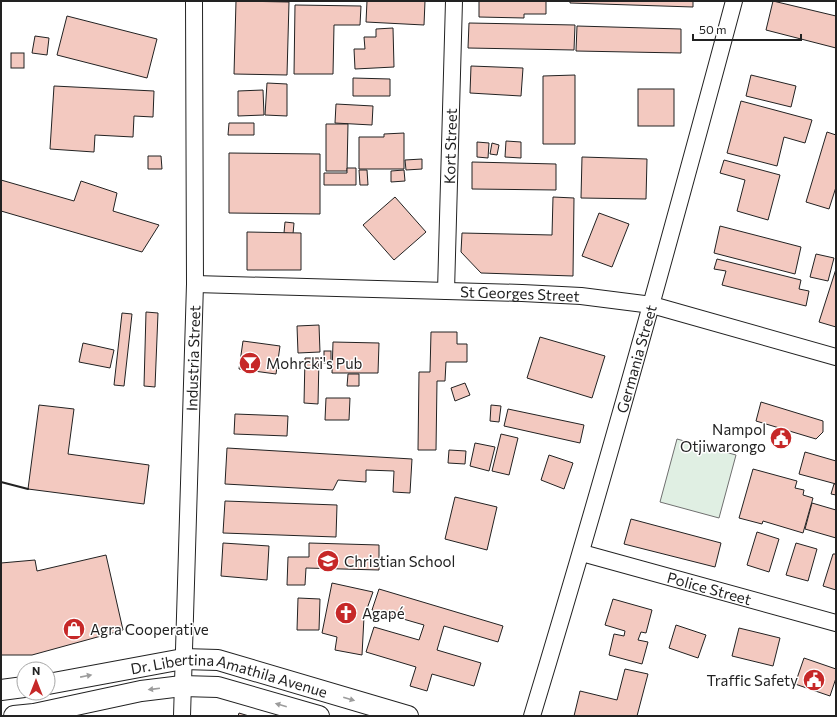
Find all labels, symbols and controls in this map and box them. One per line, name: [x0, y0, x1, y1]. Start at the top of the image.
scale bar: [693, 16, 801, 42]
text: 50 m: [699, 22, 727, 36]
street label: Kort Street: [440, 108, 460, 184]
street label: St Georges Street: [460, 282, 580, 305]
street label: Germania Street: [612, 303, 660, 415]
street label: Industria Street: [182, 305, 203, 411]
bar icon: Mohrcki's Pub: [237, 350, 263, 376]
place label: Mohrcki's Pub: [266, 354, 363, 372]
place label: Nampol Otjiwarongo: [680, 420, 766, 455]
public building icon: Nampol Otjiwarongo: [768, 425, 794, 451]
school or university icon: Christian School: [315, 548, 341, 574]
place label: Christian School: [344, 552, 455, 570]
street label: Police Street: [665, 568, 753, 608]
church icon: Agapé: [333, 600, 359, 626]
place label: Agapé: [362, 604, 405, 622]
shop icon: Agra Cooperative: [61, 616, 87, 642]
place label: Agra Cooperative: [90, 620, 209, 638]
street label: Dr. Libertina Amathila Avenue: [129, 650, 330, 701]
north arrow: [16, 661, 56, 701]
text: N: [32, 664, 40, 677]
public building icon: Traffic Safety: [801, 667, 827, 693]
place label: Traffic Safety: [706, 671, 798, 689]
one-way arrow: [80, 673, 92, 679]
one-way arrow: [148, 686, 160, 692]
one-way arrow: [343, 696, 355, 702]
one-way arrow: [275, 702, 287, 708]

